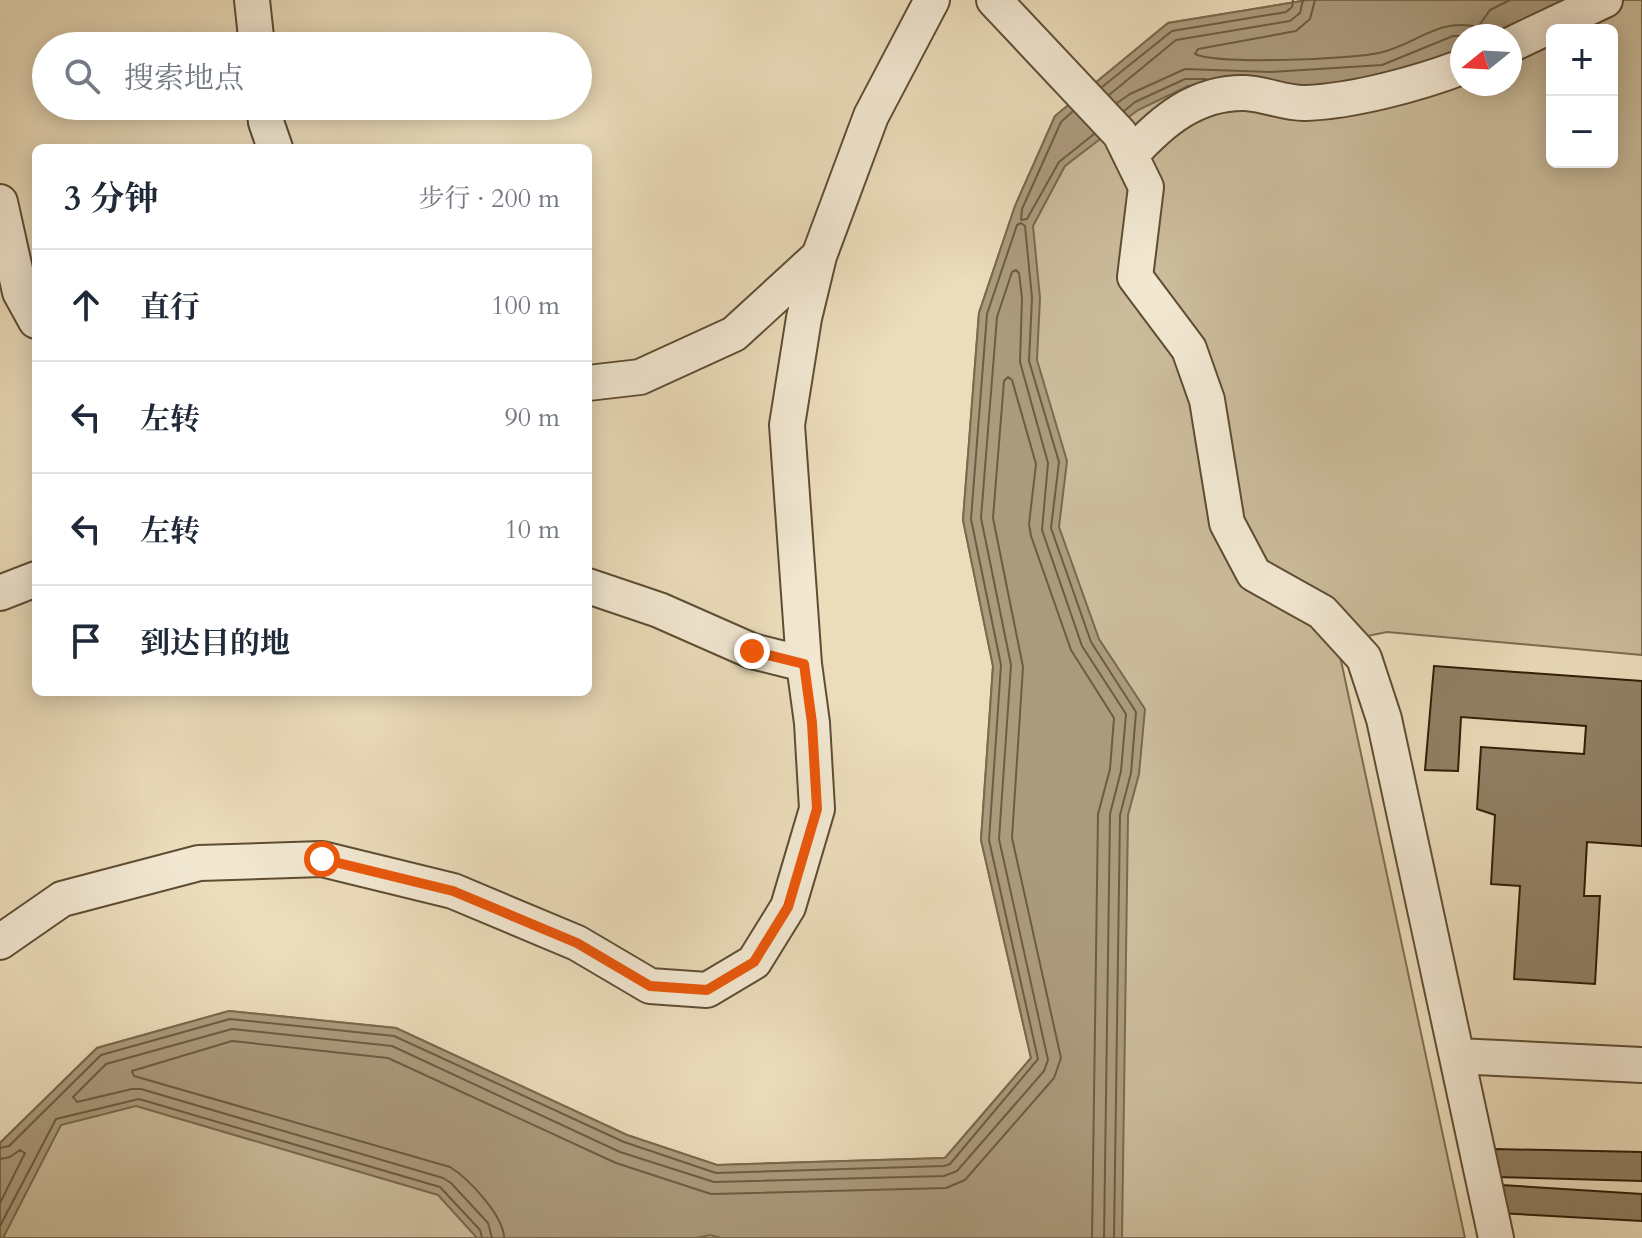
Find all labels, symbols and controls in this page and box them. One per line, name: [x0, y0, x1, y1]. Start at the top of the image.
north arrow: [1450, 24, 1522, 96]
map controls: [1546, 24, 1618, 168]
button: +: [1546, 24, 1618, 96]
search box: [32, 32, 592, 120]
icon: search: [60, 54, 104, 98]
text: 搜索地点: [124, 58, 244, 99]
button: −: [1546, 96, 1618, 168]
text: 3 分钟: [64, 176, 159, 222]
text: 步行 · 200 m: [419, 181, 560, 216]
icon: ahead: [64, 283, 108, 327]
text: 直行: [140, 287, 200, 328]
text: 100 m: [491, 288, 560, 323]
icon: left: [64, 395, 108, 439]
text: 左转: [140, 399, 200, 440]
text: 90 m: [504, 400, 560, 435]
icon: left: [64, 507, 108, 551]
text: 左转: [140, 511, 200, 552]
text: 10 m: [504, 512, 560, 547]
icon: arrive: [64, 619, 108, 663]
text: 到达目的地: [140, 623, 290, 664]
route end: [734, 633, 770, 669]
route start: [304, 841, 340, 877]

